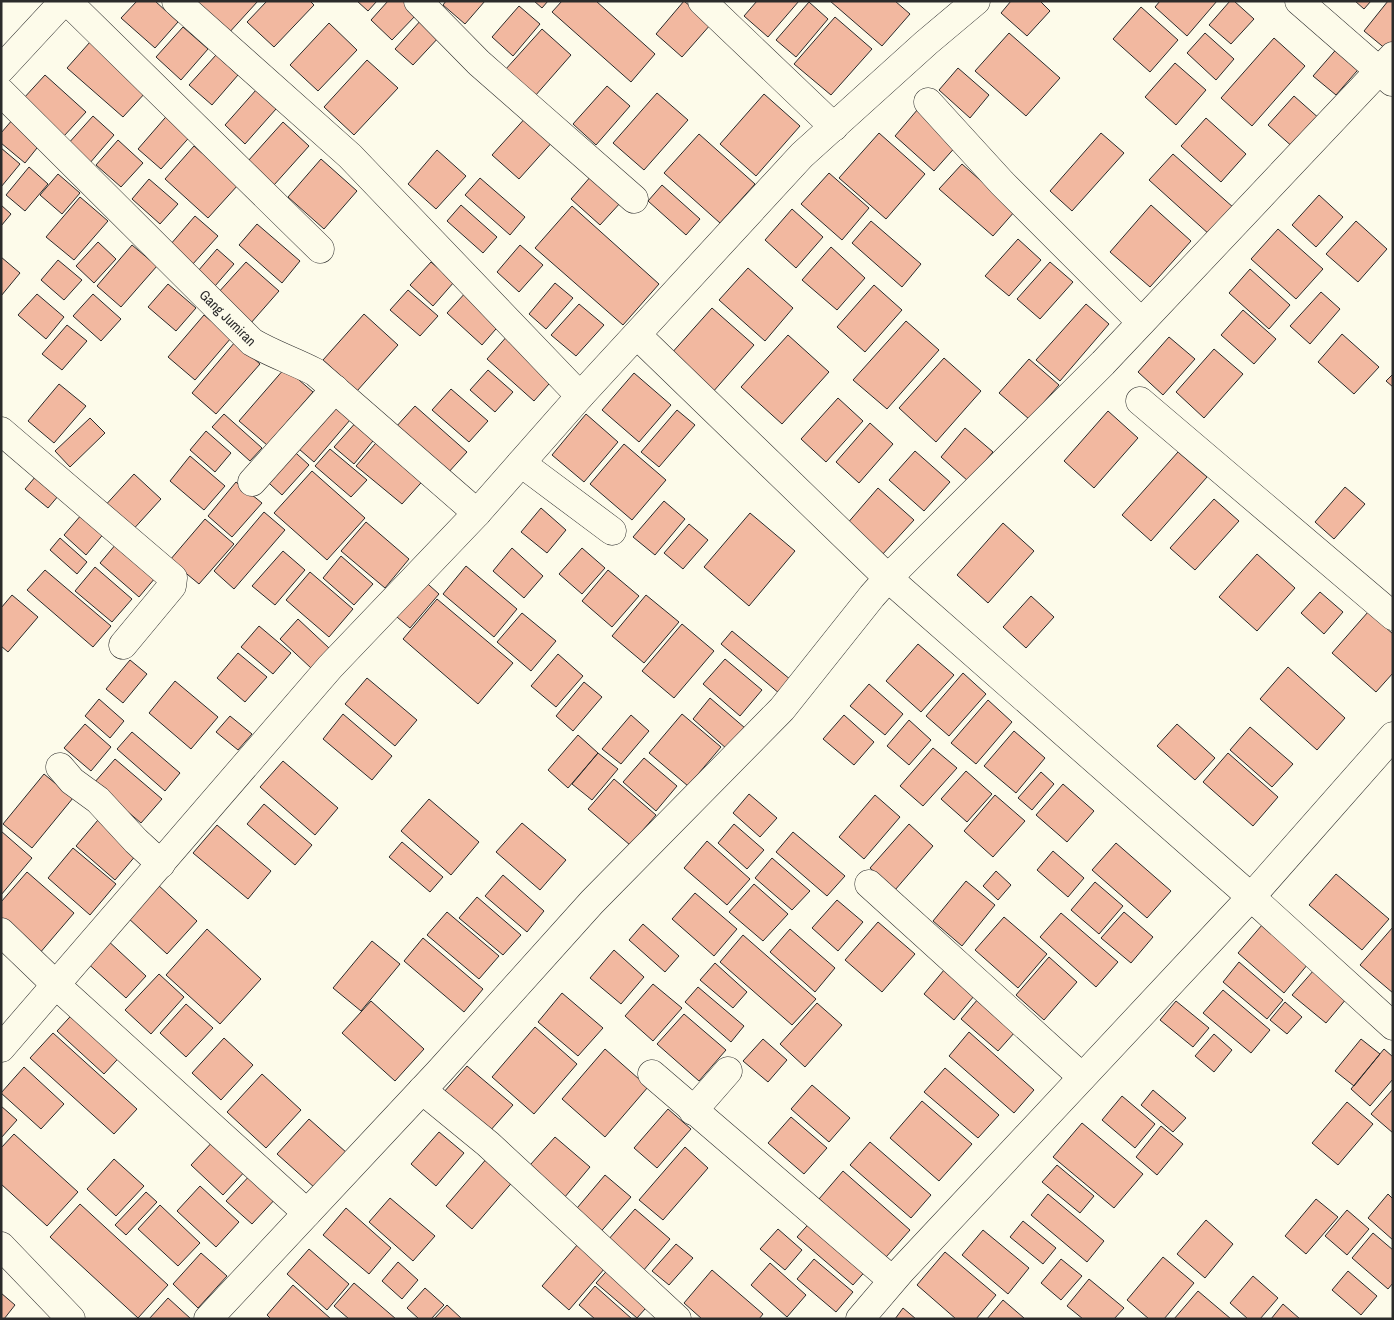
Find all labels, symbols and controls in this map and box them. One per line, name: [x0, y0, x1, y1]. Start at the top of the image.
street label: Gang Jumiran: [196, 286, 260, 350]

